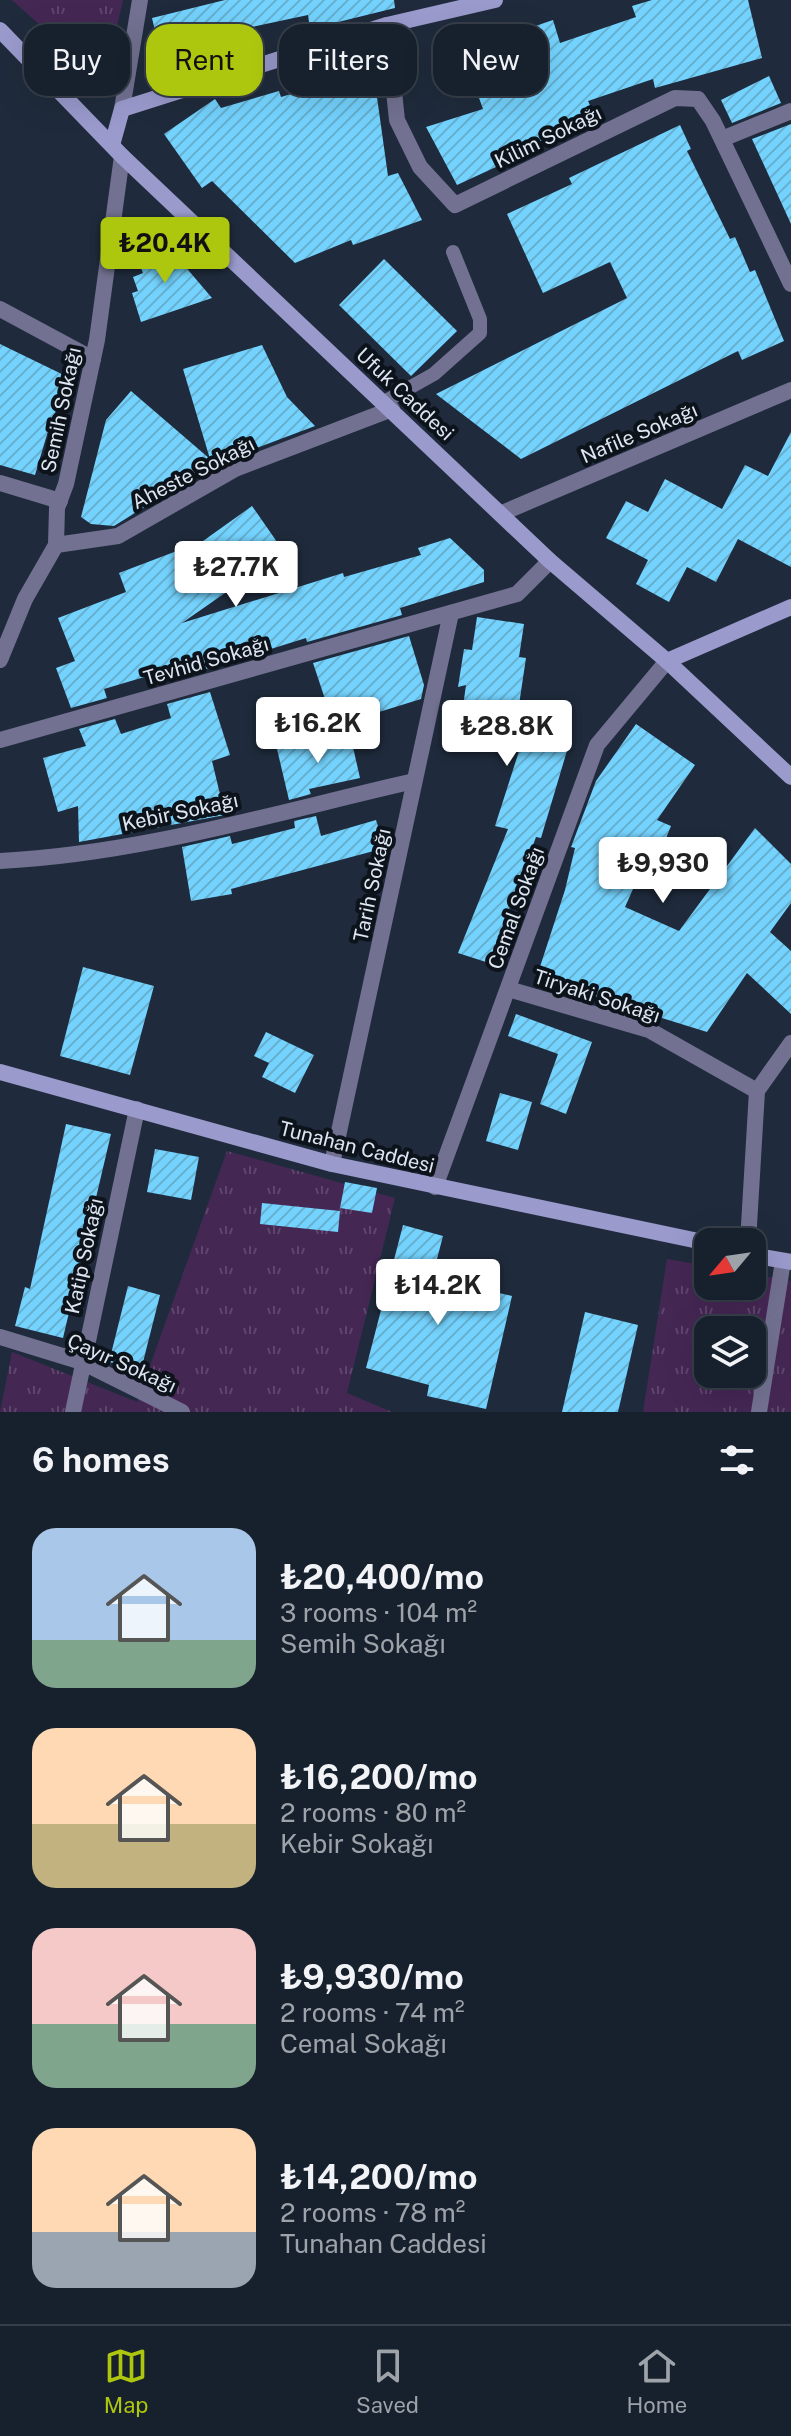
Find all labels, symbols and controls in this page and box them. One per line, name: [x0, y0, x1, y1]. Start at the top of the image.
chip: Buy: [24, 24, 130, 96]
chip: Rent: [146, 24, 263, 96]
chip: Filters: [279, 24, 417, 96]
chip: New: [433, 24, 548, 96]
street label: Kilim Sokağı: [491, 101, 605, 173]
pin: ₺20.4K: [100, 217, 230, 285]
text: ₺20.4K: [119, 227, 211, 258]
street label: Ufuk Caddesi: [351, 343, 459, 445]
street label: Semih Sokağı: [36, 345, 86, 475]
street label: Nafile Sokağı: [577, 398, 701, 468]
street label: Aheste Sokağı: [128, 432, 258, 514]
pin: ₺27.7K: [171, 541, 301, 609]
text: ₺27.7K: [193, 551, 279, 582]
street label: Tevhid Sokağı: [141, 632, 271, 690]
pin: ₺16.2K: [253, 697, 383, 765]
pin: ₺28.8K: [442, 700, 572, 768]
text: ₺16.2K: [274, 707, 362, 738]
text: ₺28.8K: [460, 710, 554, 741]
street label: Kebir Sokağı: [120, 788, 240, 836]
street label: Tarih Sokağı: [348, 826, 396, 944]
pin: ₺9,930: [598, 837, 728, 905]
street label: Cemal Sokağı: [483, 844, 549, 972]
text: ₺9,930: [617, 847, 709, 878]
street label: Tiryaki Sokağı: [531, 964, 663, 1028]
street label: Tunahan Caddesi: [277, 1116, 437, 1178]
street label: Katip Sokağı: [60, 1196, 108, 1316]
north arrow: [694, 1228, 766, 1300]
map controls: [694, 1228, 766, 1388]
pin: ₺14.2K: [373, 1259, 503, 1327]
text: ₺14.2K: [394, 1269, 482, 1300]
button: layers: [694, 1316, 766, 1388]
street label: Çayır Sokağı: [64, 1328, 180, 1398]
icon: filters: [715, 1438, 759, 1482]
text: 6 homes: [32, 1440, 170, 1480]
text: ₺20,400/mo: [280, 1557, 484, 1597]
icon: home: [96, 1560, 192, 1656]
text: 3 rooms · 104 m²: [280, 1597, 477, 1628]
text: Semih Sokağı: [280, 1628, 446, 1659]
text: ₺16,200/mo: [280, 1757, 478, 1797]
icon: home: [96, 1760, 192, 1856]
text: 2 rooms · 80 m²: [280, 1797, 466, 1828]
text: Kebir Sokağı: [280, 1828, 434, 1859]
text: ₺9,930/mo: [280, 1957, 464, 1997]
icon: home: [96, 1960, 192, 2056]
text: 2 rooms · 74 m²: [280, 1997, 465, 2028]
text: Cemal Sokağı: [280, 2028, 447, 2059]
text: ₺14,200/mo: [280, 2157, 478, 2197]
icon: home: [96, 2160, 192, 2256]
text: 2 rooms · 78 m²: [280, 2197, 465, 2228]
text: Tunahan Caddesi: [280, 2228, 487, 2259]
tab: Map: [104, 2344, 148, 2418]
tab: Saved: [356, 2344, 419, 2418]
tab: Home: [627, 2344, 687, 2418]

